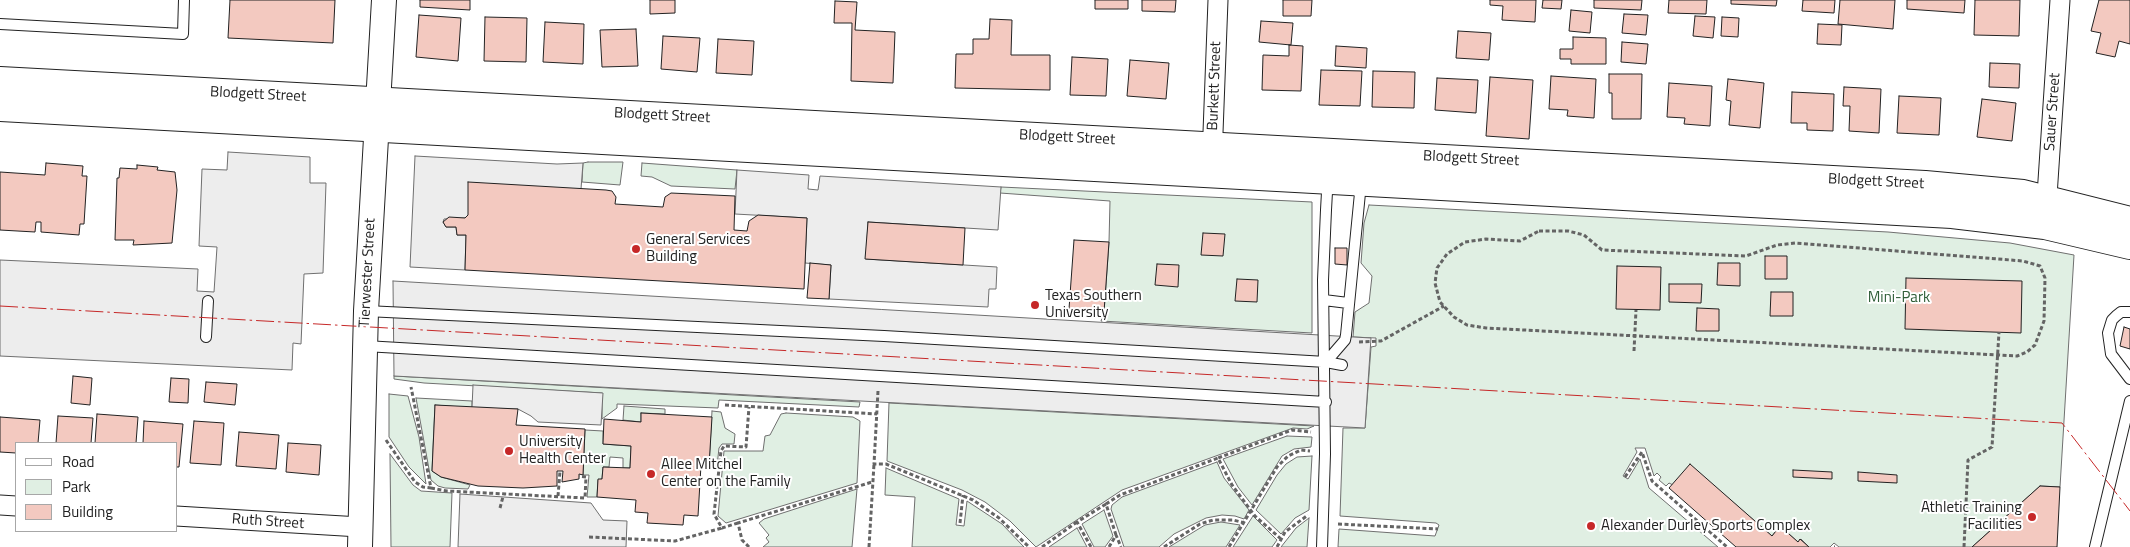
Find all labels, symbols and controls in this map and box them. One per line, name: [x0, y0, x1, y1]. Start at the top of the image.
street label: Burkett Street: [1204, 41, 1226, 131]
street label: Sauer Street: [2041, 72, 2065, 152]
street label: Blodgett Street: [209, 83, 307, 107]
street label: Blodgett Street: [613, 104, 711, 128]
street label: Blodgett Street: [1018, 126, 1116, 150]
street label: Blodgett Street: [1422, 147, 1520, 171]
street label: Blodgett Street: [1827, 170, 1925, 194]
street label: Tierwester Street: [356, 218, 380, 328]
place label: General Services Building: [646, 231, 750, 266]
marker: General Services Building: [630, 243, 642, 255]
place label: Texas Southern University: [1045, 287, 1142, 322]
park label: Mini-Park: [1868, 289, 1930, 307]
marker: Texas Southern University: [1029, 299, 1041, 311]
place label: University Health Center: [519, 433, 606, 468]
legend: [15, 442, 178, 532]
marker: University Health Center: [503, 445, 515, 457]
text: Road: [62, 450, 94, 473]
place label: Allee Mitchel Center on the Family: [661, 456, 791, 491]
marker: Allee Mitchel Center on the Family: [645, 468, 657, 480]
text: Park: [62, 475, 91, 498]
place label: Athletic Training Facilities: [1921, 499, 2022, 534]
text: Building: [62, 500, 113, 523]
street label: Ruth Street: [231, 510, 305, 534]
marker: Athletic Training Facilities: [2026, 511, 2038, 523]
place label: Alexander Durley Sports Complex: [1601, 517, 1810, 535]
marker: Alexander Durley Sports Complex: [1585, 520, 1597, 532]

